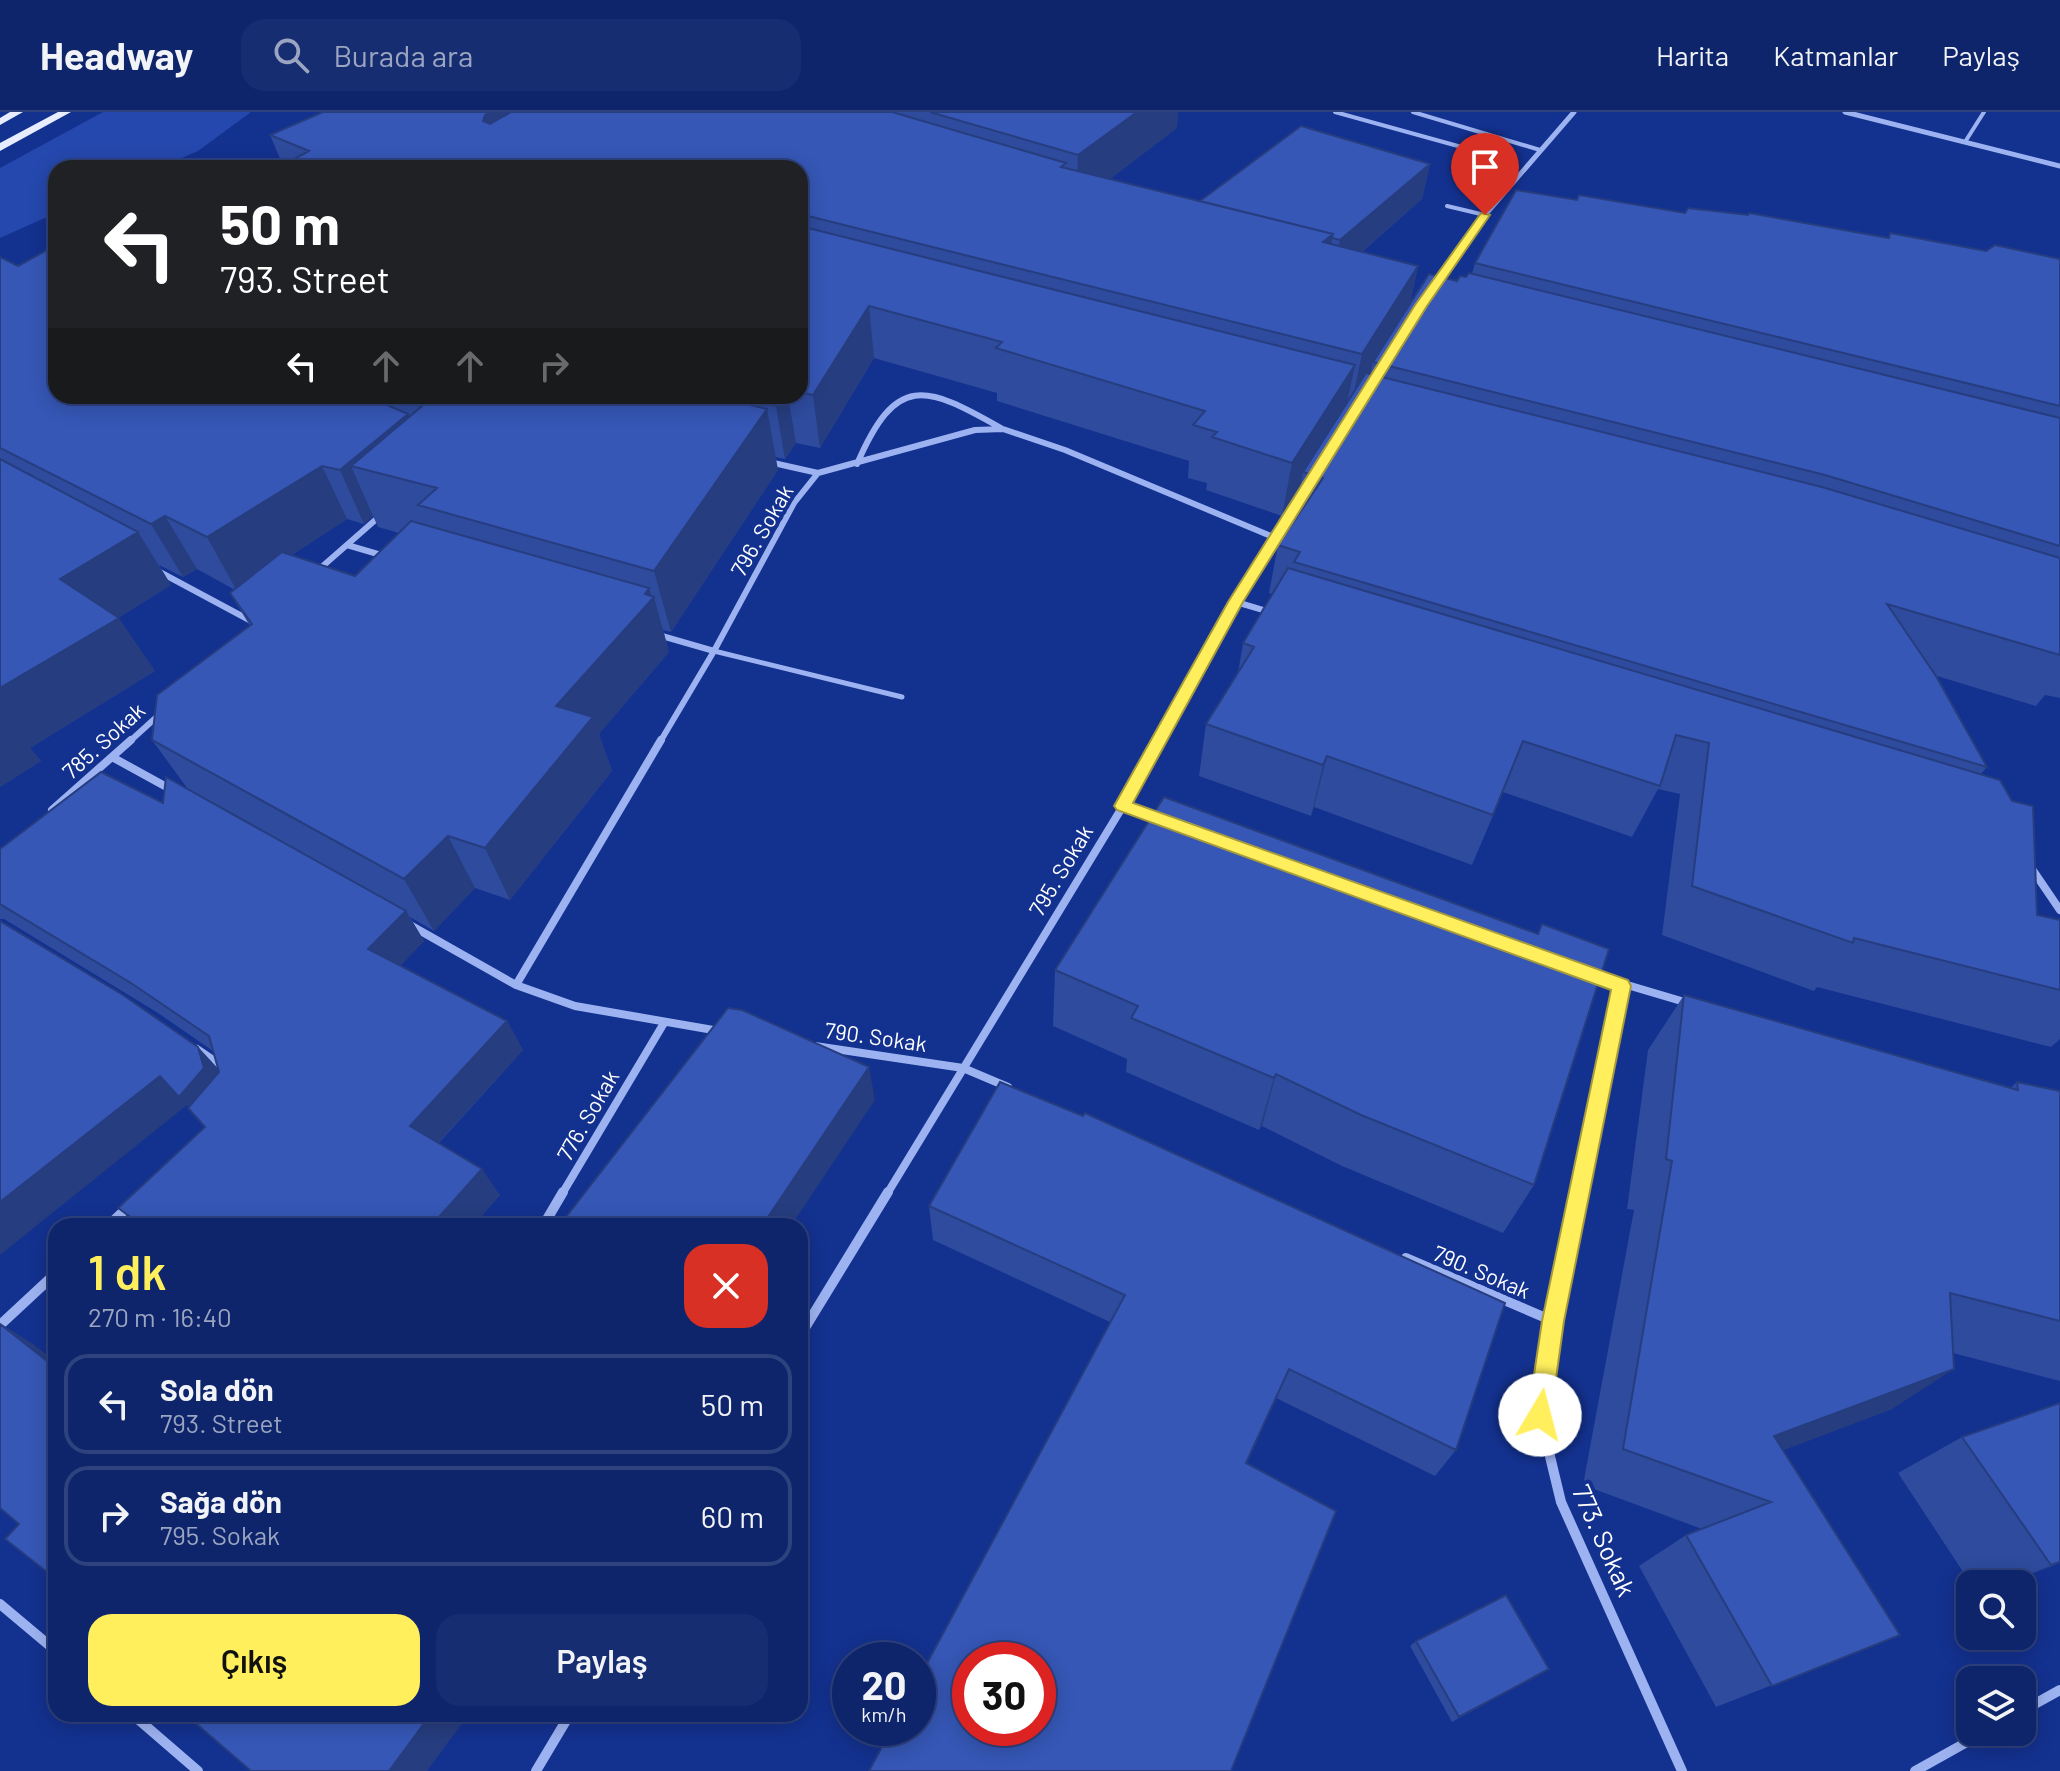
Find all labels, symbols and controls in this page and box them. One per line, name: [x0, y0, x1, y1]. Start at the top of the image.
search box: [241, 19, 801, 91]
text: Headway: [40, 32, 193, 78]
icon: search: [269, 33, 313, 77]
text: Burada ara: [333, 37, 473, 73]
text: Harita: [1656, 38, 1729, 72]
text: Katmanlar: [1773, 38, 1898, 72]
text: Paylaş: [1942, 38, 2020, 72]
pin: [1451, 133, 1519, 215]
icon: arrive: [1463, 145, 1507, 189]
text: 50 m: [220, 189, 340, 256]
icon: left: [88, 192, 192, 296]
text: 793. Street: [220, 257, 390, 300]
icon: left: [280, 344, 324, 388]
icon: ahead: [364, 344, 408, 388]
icon: ahead: [448, 344, 492, 388]
icon: right: [532, 344, 576, 388]
street label: 796. Sokak: [724, 479, 798, 581]
street label: 785. Sokak: [57, 696, 149, 784]
street label: 795. Sokak: [1023, 820, 1097, 920]
street label: 790. Sokak: [823, 1016, 929, 1056]
street label: 776. Sokak: [551, 1065, 623, 1165]
street label: 790. Sokak: [1430, 1239, 1534, 1303]
text: 1 dk: [88, 1242, 166, 1300]
button: close: [684, 1244, 768, 1328]
text: 270 m · 16:40: [88, 1301, 232, 1332]
text: Sola dön: [160, 1371, 274, 1407]
position arrow: [1498, 1373, 1582, 1457]
icon: left: [92, 1382, 136, 1426]
text: 50 m: [701, 1386, 764, 1422]
text: 793. Street: [160, 1407, 283, 1438]
street label: 773. Sokak: [1567, 1479, 1643, 1601]
text: Sağa dön: [160, 1483, 282, 1519]
icon: right: [92, 1494, 136, 1538]
text: 60 m: [701, 1498, 764, 1534]
text: 795. Sokak: [160, 1519, 280, 1550]
map controls: [1956, 1570, 2036, 1746]
button: search: [1956, 1570, 2036, 1650]
button: Çıkış: [88, 1614, 420, 1706]
button: Paylaş: [436, 1614, 768, 1706]
speed limit sign: 30: [952, 1642, 1056, 1746]
text: 20: [861, 1660, 907, 1708]
button: layers: [1956, 1666, 2036, 1746]
text: km/h: [861, 1702, 907, 1726]

